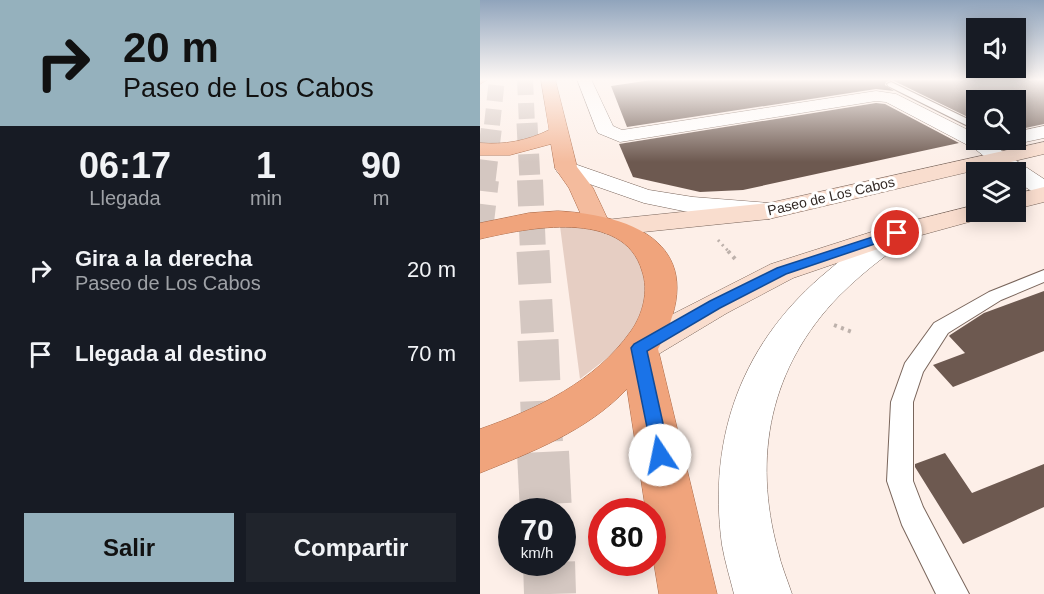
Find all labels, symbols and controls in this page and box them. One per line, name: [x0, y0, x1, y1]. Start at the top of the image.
map controls: [966, 18, 1026, 222]
button: sound: [966, 18, 1026, 78]
icon: right: [24, 24, 102, 102]
text: 20 m: [123, 24, 219, 71]
text: Paseo de Los Cabos: [123, 73, 374, 103]
button: search: [966, 90, 1026, 150]
text: 06:17: [79, 145, 171, 186]
text: 1: [256, 145, 276, 186]
text: 90: [361, 145, 401, 186]
button: layers: [966, 162, 1026, 222]
street label: Paseo de Los Cabos: [766, 174, 896, 218]
text: Llegada: [89, 187, 161, 209]
text: min: [250, 187, 282, 209]
text: m: [373, 187, 389, 209]
pin: [871, 207, 922, 258]
icon: arrive: [880, 216, 913, 249]
text: Gira a la derecha: [75, 246, 252, 271]
icon: right: [24, 254, 57, 287]
text: 20 m: [407, 257, 456, 282]
text: Paseo de Los Cabos: [75, 272, 261, 294]
icon: arrive: [24, 338, 57, 371]
text: Llegada al destino: [75, 341, 267, 366]
text: 70 m: [407, 341, 456, 366]
position arrow: [628, 423, 692, 487]
speed limit sign: 80: [588, 498, 666, 576]
button: Salir: [24, 513, 234, 582]
button: Compartir: [246, 513, 456, 582]
text: 70: [520, 513, 554, 546]
text: km/h: [521, 544, 553, 561]

